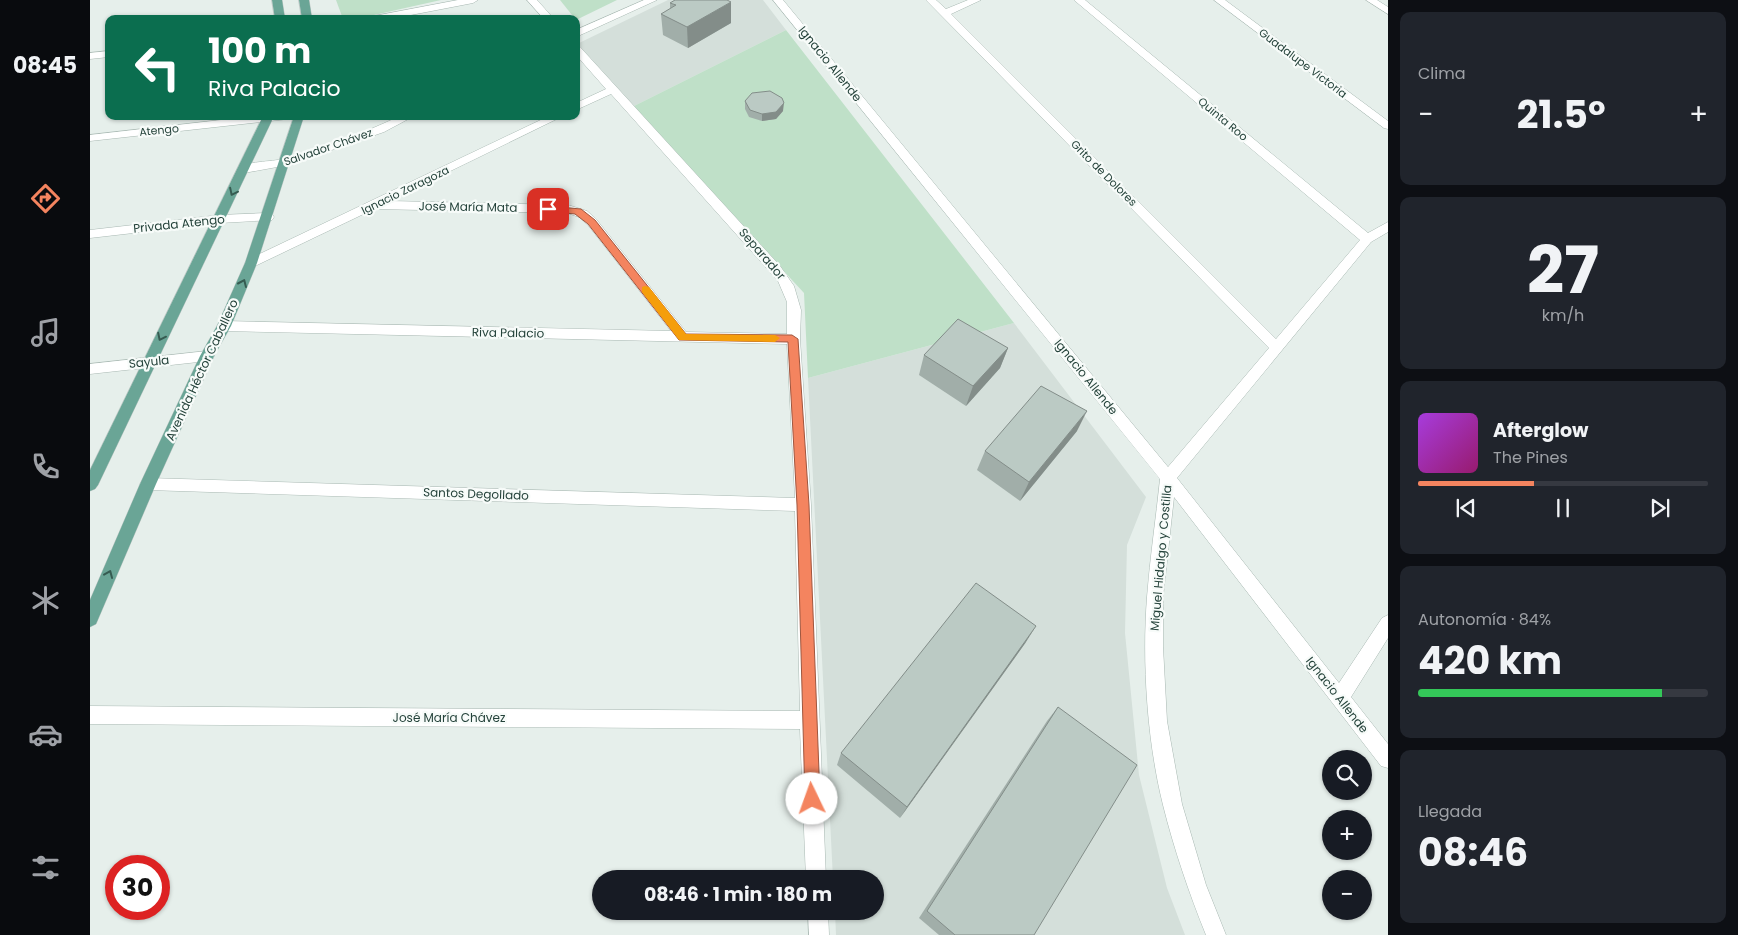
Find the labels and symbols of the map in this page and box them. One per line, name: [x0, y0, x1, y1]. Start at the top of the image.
street label: Ignacio Allende: [795, 22, 866, 105]
street label: Guadalupe Victoria: [1255, 24, 1351, 102]
street label: Quinta Roo: [1195, 93, 1251, 145]
street label: Atengo: [138, 120, 180, 140]
street label: Salvador Chávez: [282, 124, 374, 170]
street label: Grito de Dolores: [1067, 136, 1141, 210]
street label: Ignacio Zaragoza: [358, 162, 452, 218]
one-way arrow: [229, 187, 239, 196]
pin: [527, 188, 569, 230]
street label: José María Mata: [418, 197, 518, 216]
street label: Privada Atengo: [132, 210, 226, 237]
street label: Separador: [735, 224, 790, 284]
one-way arrow: [236, 279, 247, 288]
street label: Avenida Héctor Caballero: [161, 296, 242, 443]
street label: Riva Palacio: [472, 323, 545, 342]
one-way arrow: [157, 332, 167, 341]
street label: Ignacio Allende: [1051, 335, 1122, 418]
street label: Sayula: [128, 351, 170, 372]
street label: Santos Degollado: [423, 483, 530, 504]
street label: Miguel Hidalgo y Costilla: [1146, 484, 1175, 632]
one-way arrow: [103, 570, 114, 579]
street label: Ignacio Allende: [1302, 653, 1373, 736]
street label: José María Chávez: [393, 709, 505, 726]
position arrow: [785, 772, 837, 824]
speed limit sign: 30: [105, 855, 170, 920]

